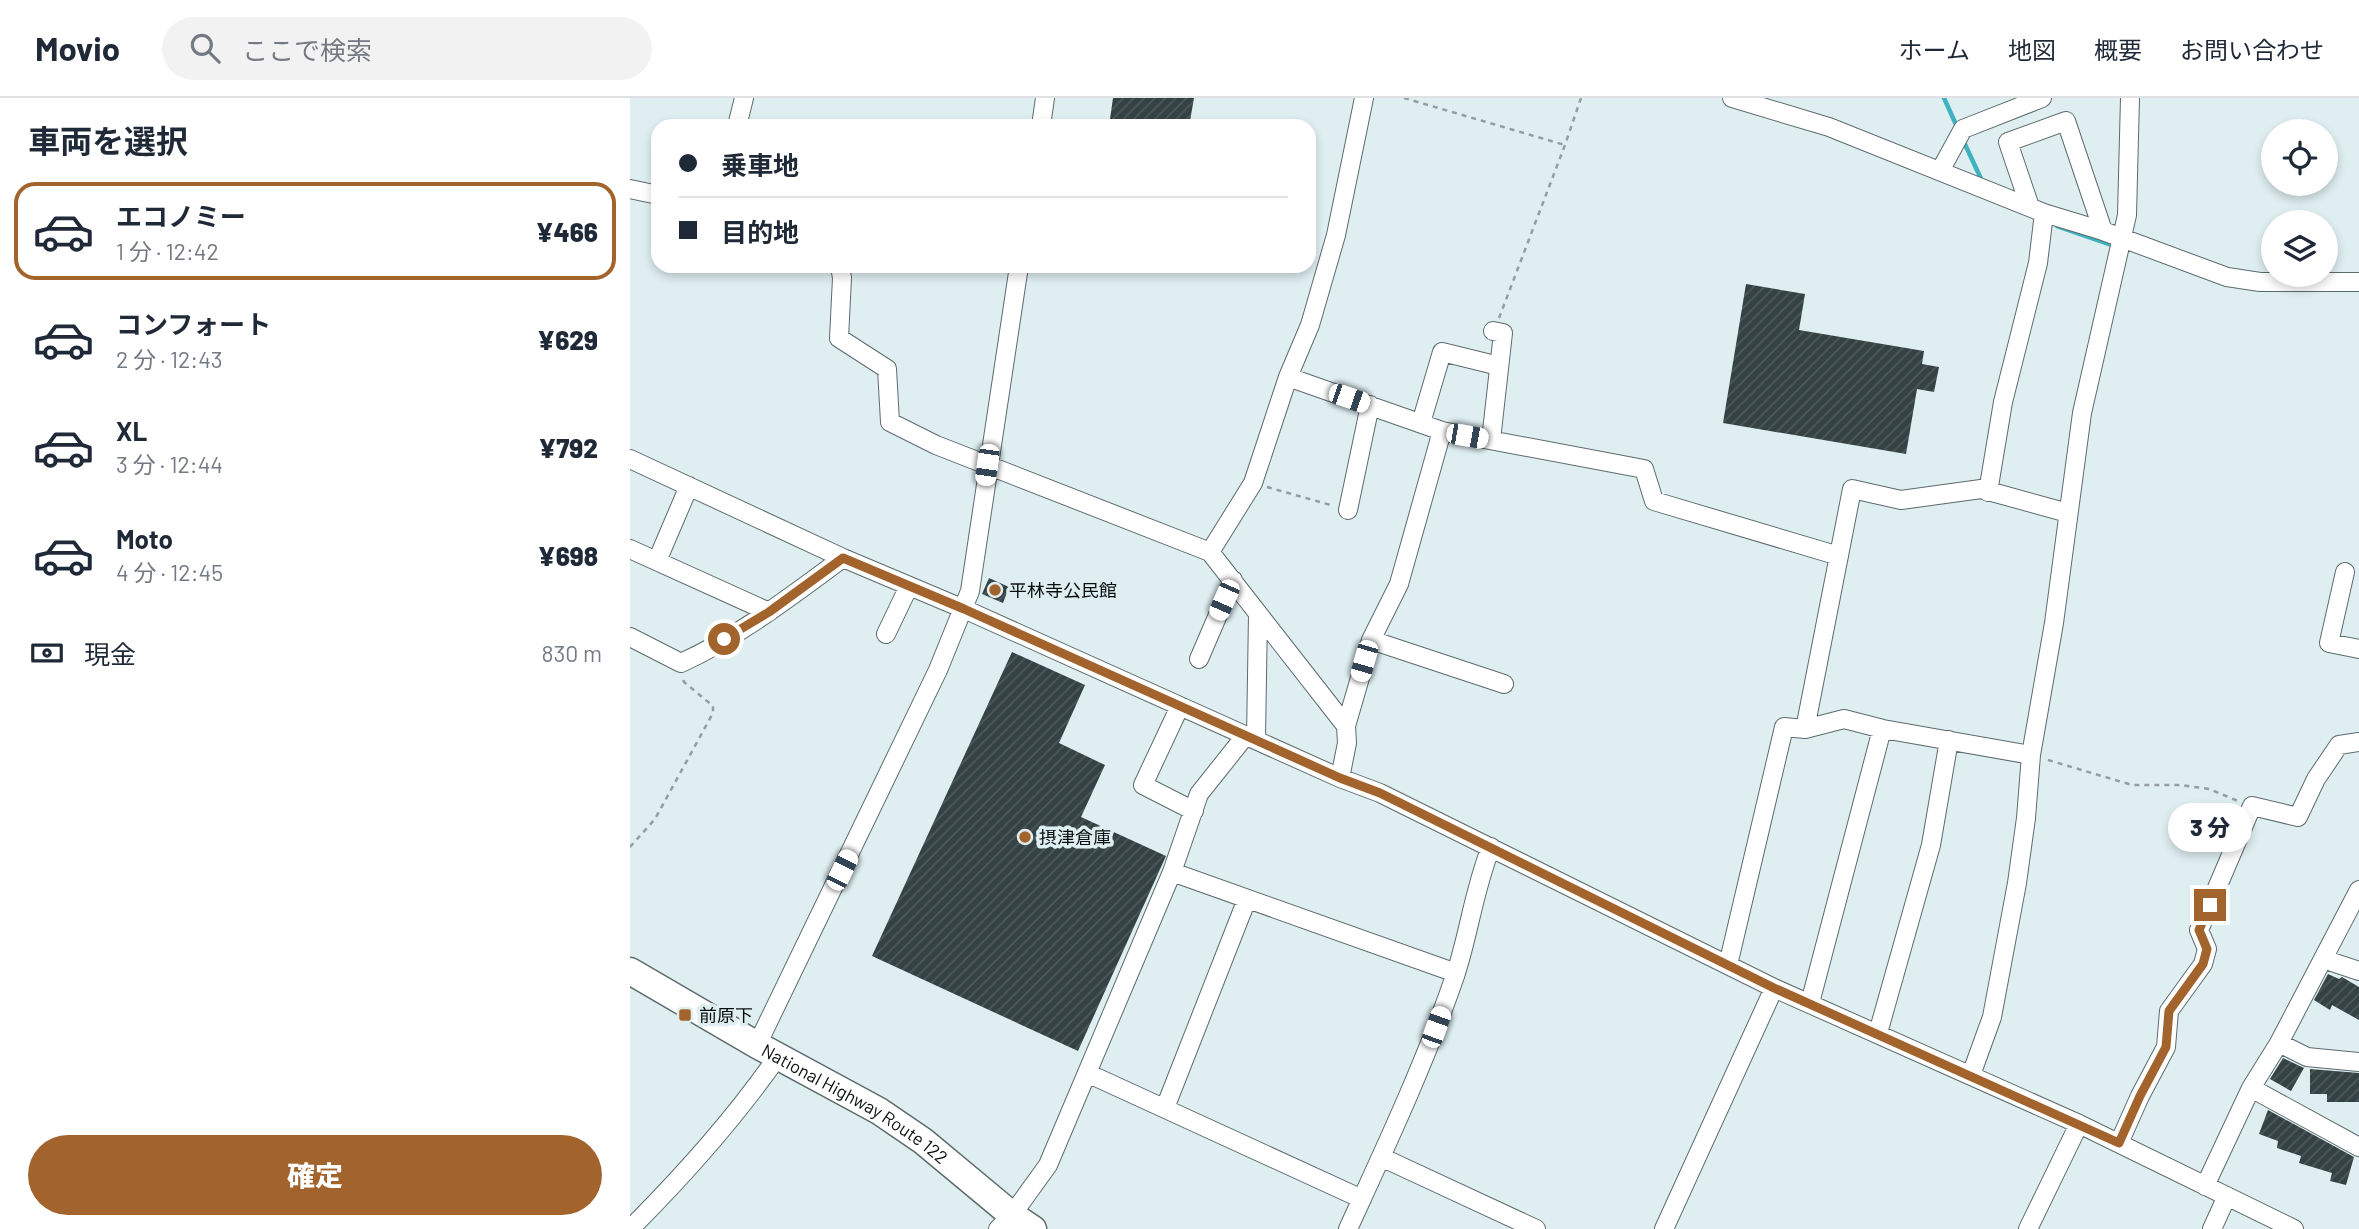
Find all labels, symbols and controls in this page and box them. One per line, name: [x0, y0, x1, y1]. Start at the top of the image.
search box: [162, 17, 652, 80]
text: Movio: [35, 28, 120, 68]
icon: search: [186, 29, 224, 67]
text: ここで検索: [242, 34, 372, 65]
text: ホーム: [1899, 35, 1970, 64]
text: 地図: [2008, 35, 2056, 64]
text: 概要: [2094, 35, 2142, 64]
text: お問い合わせ: [2180, 35, 2324, 64]
map controls: [2261, 119, 2338, 287]
button: locate: [2261, 119, 2338, 196]
text: 車両を選択: [28, 121, 188, 159]
text: 乗車地: [721, 149, 799, 180]
icon: car: [32, 200, 95, 263]
text: エコノミー: [116, 200, 246, 231]
button: layers: [2261, 210, 2338, 287]
text: ¥466: [536, 216, 598, 247]
text: 目的地: [721, 216, 799, 247]
text: 1 分 · 12:42: [116, 237, 219, 265]
icon: car: [32, 308, 95, 371]
text: コンフォート: [116, 308, 271, 339]
text: ¥629: [537, 324, 598, 355]
text: 2 分 · 12:43: [116, 345, 223, 373]
car: [1326, 381, 1373, 415]
text: XL: [116, 415, 147, 446]
icon: car: [32, 416, 95, 479]
car: [1445, 422, 1490, 450]
text: ¥792: [538, 432, 598, 463]
car: [974, 443, 1001, 487]
text: 3 分 · 12:44: [116, 450, 223, 478]
text: Moto: [116, 523, 173, 554]
icon: car: [32, 524, 95, 587]
text: ¥698: [538, 540, 598, 571]
text: 4 分 · 12:45: [116, 558, 223, 586]
car: [1206, 577, 1243, 623]
place label: 平林寺公民館: [1009, 579, 1117, 601]
marker: 平林寺公民館: [987, 582, 1003, 598]
route start: [708, 623, 740, 655]
icon: cash: [28, 634, 66, 672]
text: 現金: [84, 638, 136, 669]
car: [1349, 638, 1380, 684]
text: 830 m: [542, 639, 602, 667]
callout: 3 分: [2168, 804, 2252, 852]
text: 3 分: [2190, 813, 2230, 841]
place label: 摂津倉庫: [1039, 826, 1111, 848]
marker: 摂津倉庫: [1017, 829, 1033, 845]
car: [824, 847, 861, 893]
route end: [2194, 889, 2226, 921]
place label: 前原下: [699, 1004, 753, 1026]
car: [1419, 1004, 1454, 1050]
marker: 前原下: [677, 1007, 693, 1023]
street label: National Highway Route 122: [758, 1039, 952, 1168]
button: 確定: [28, 1135, 602, 1215]

